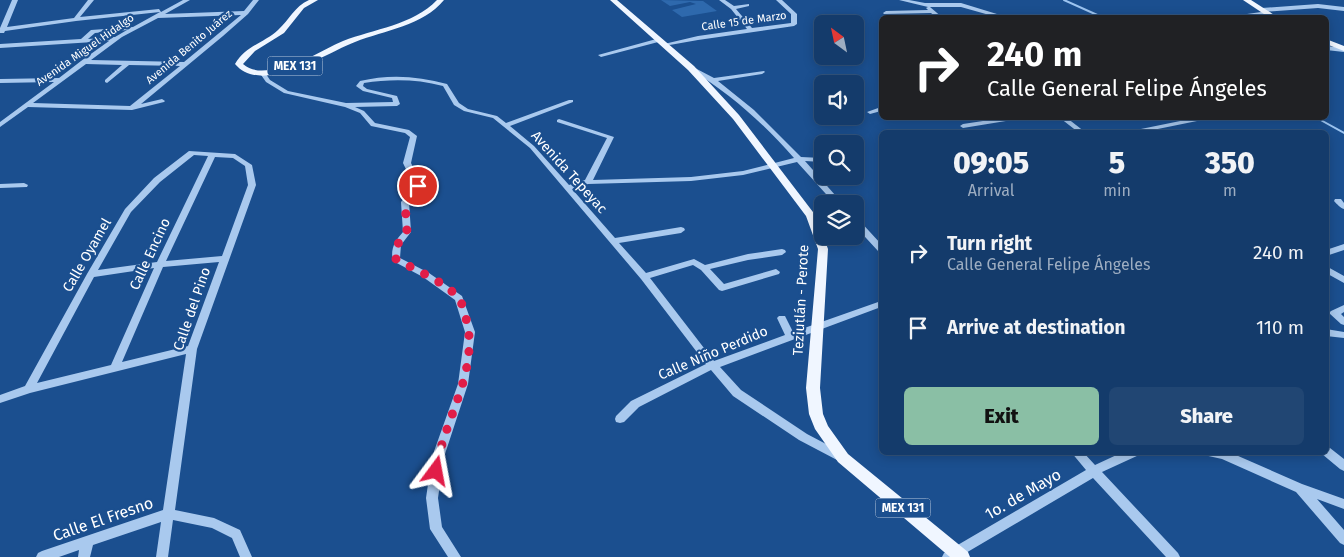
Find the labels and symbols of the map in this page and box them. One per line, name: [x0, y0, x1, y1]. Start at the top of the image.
street label: Avenida Benito Juárez: [143, 7, 235, 87]
street label: Calle 15 de Marzo: [701, 9, 787, 33]
street label: Avenida Miguel Hidalgo: [33, 11, 137, 89]
north arrow: [814, 15, 864, 65]
road number: MEX 131: [268, 56, 322, 76]
street label: Avenida Tepeyac: [527, 127, 611, 217]
pin: [397, 165, 439, 207]
street label: Calle Oyamel: [59, 215, 115, 295]
street label: Calle Encino: [126, 215, 174, 293]
street label: Teziutlán - Perote: [790, 244, 812, 356]
street label: Calle del Pino: [170, 265, 214, 353]
street label: Calle Niño Perdido: [656, 322, 770, 384]
position arrow: [409, 444, 461, 496]
street label: 1o. de Mayo: [982, 465, 1064, 523]
street label: Calle El Fresno: [50, 493, 156, 545]
road number: MEX 131: [876, 498, 930, 518]

